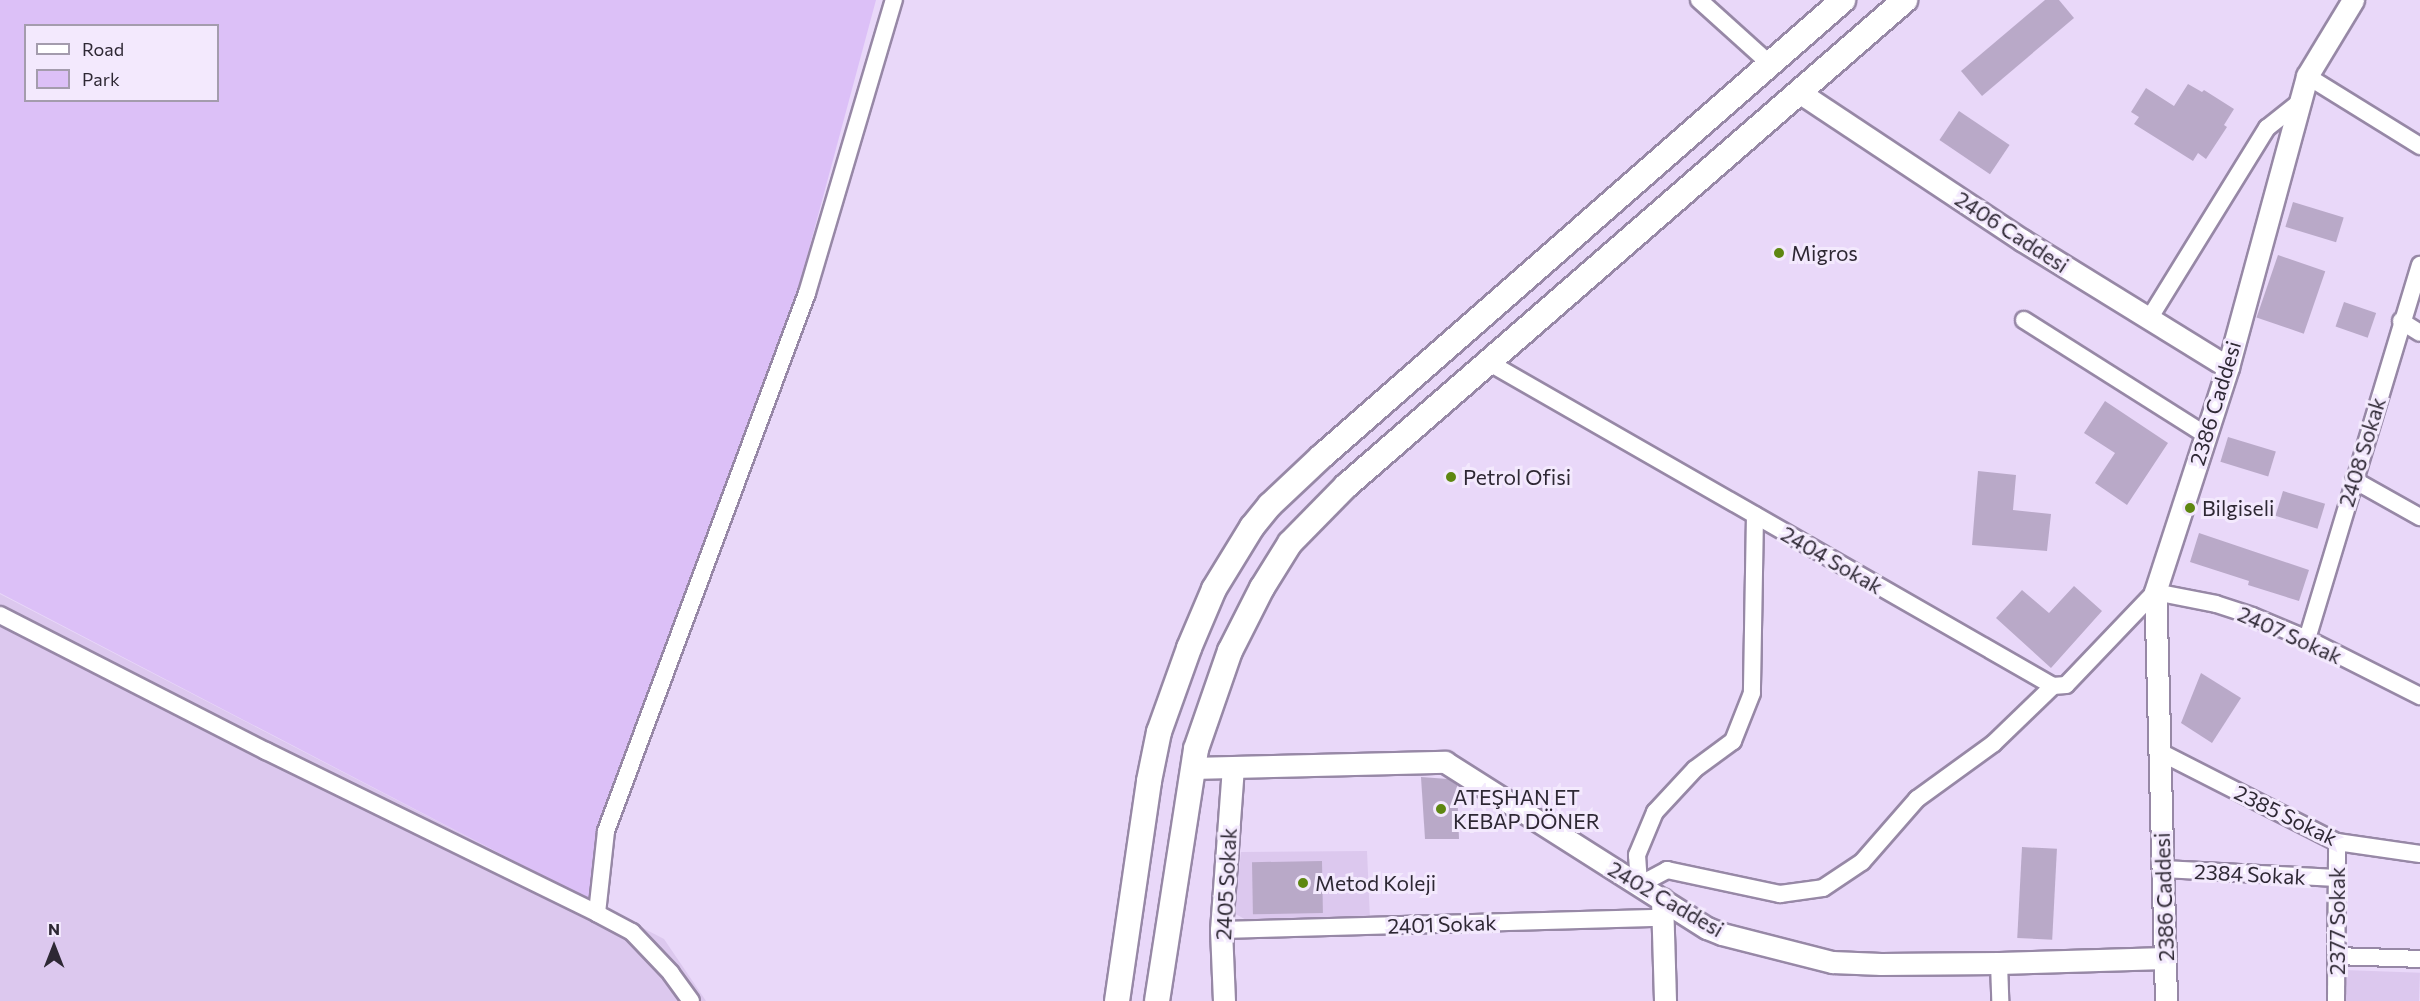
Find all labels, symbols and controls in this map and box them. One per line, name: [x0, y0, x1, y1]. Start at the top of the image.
legend: [24, 24, 219, 102]
text: Road: [82, 38, 124, 60]
text: Park: [82, 68, 120, 90]
street label: 2406 Caddesi: [1951, 186, 2073, 278]
place label: Migros: [1791, 240, 1858, 266]
marker: Migros: [1772, 246, 1786, 260]
street label: 2386 Caddesi: [2184, 338, 2246, 468]
street label: 2408 Sokak: [2333, 394, 2391, 510]
place label: Petrol Ofisi: [1463, 464, 1571, 490]
marker: Petrol Ofisi: [1444, 470, 1458, 484]
place label: Bilgiseli: [2202, 495, 2274, 521]
marker: Bilgiseli: [2183, 501, 2197, 515]
street label: 2404 Sokak: [1777, 521, 1887, 599]
street label: 2407 Sokak: [2234, 601, 2346, 669]
street label: 2385 Sokak: [2231, 779, 2341, 851]
place label: ATEŞHAN ET KEBAP DÖNER: [1453, 784, 1600, 834]
marker: ATEŞHAN ET KEBAP DÖNER: [1434, 802, 1448, 816]
street label: 2405 Sokak: [1210, 827, 1242, 941]
street label: 2386 Caddesi: [2149, 832, 2179, 962]
street label: 2402 Caddesi: [1604, 856, 1728, 942]
street label: 2384 Sokak: [2194, 858, 2306, 890]
street label: 2377 Sokak: [2324, 867, 2350, 975]
place label: Metod Koleji: [1315, 870, 1436, 896]
marker: Metod Koleji: [1296, 876, 1310, 890]
street label: 2401 Sokak: [1387, 910, 1497, 938]
north arrow: [24, 917, 84, 977]
text: N: [48, 919, 60, 938]

